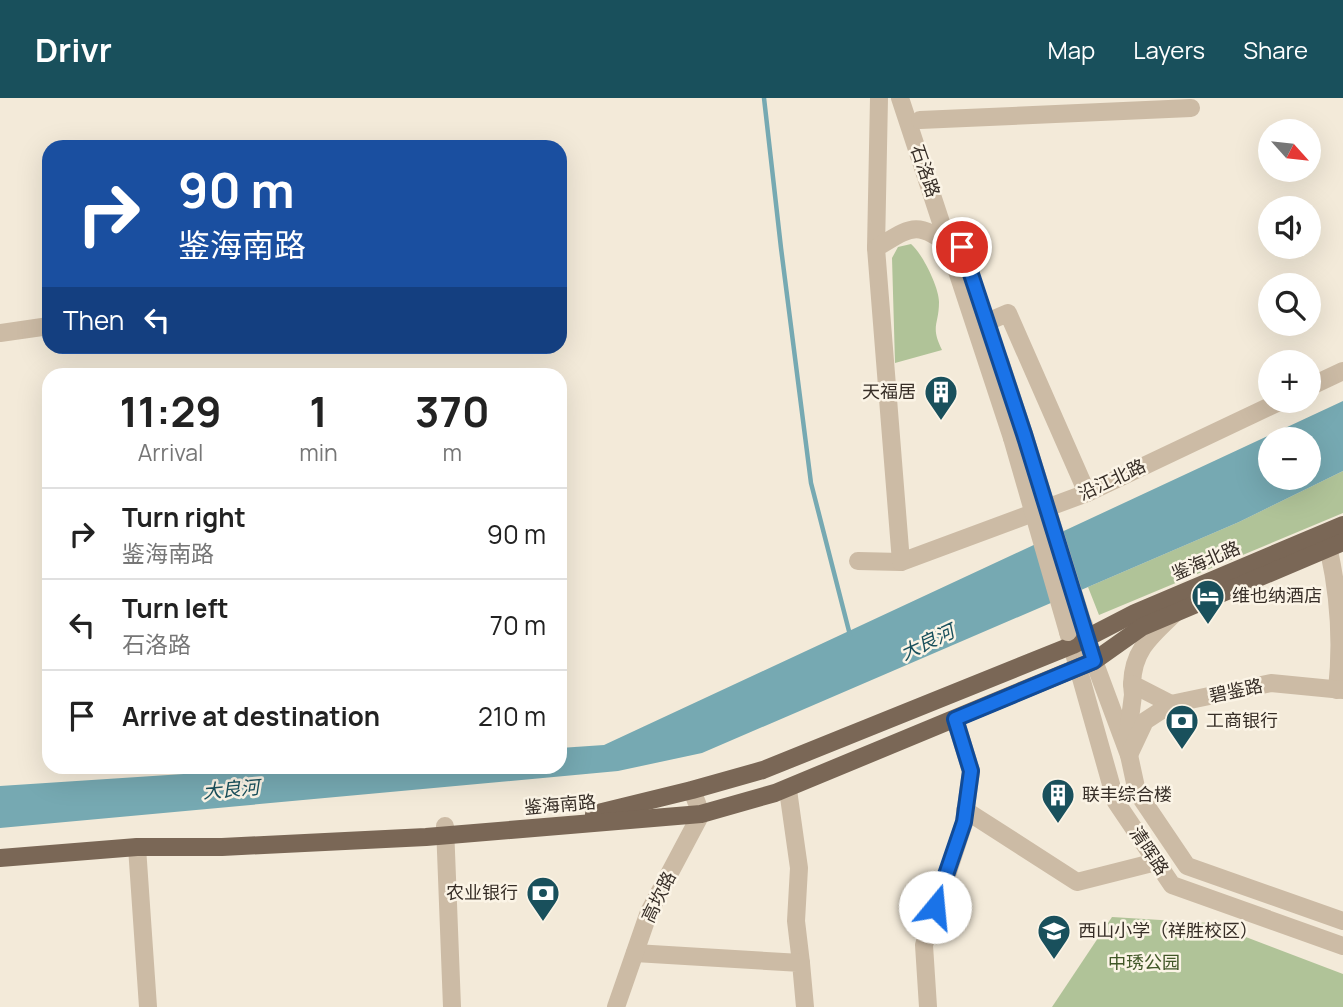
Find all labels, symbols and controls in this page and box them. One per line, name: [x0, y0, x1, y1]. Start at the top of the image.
text: Drivr: [35, 27, 112, 72]
text: Map: [1048, 33, 1095, 66]
text: Layers: [1133, 33, 1205, 66]
text: Share: [1243, 33, 1308, 66]
north arrow: [1258, 119, 1321, 182]
map controls: [1258, 119, 1321, 490]
street label: 石洛路: [906, 141, 946, 200]
text: 90 m: [178, 156, 295, 223]
icon: right: [63, 168, 154, 259]
button: sound: [1258, 196, 1321, 259]
pin: [932, 217, 992, 277]
text: 鉴海南路: [178, 223, 306, 267]
icon: arrive: [943, 228, 981, 266]
button: search: [1258, 273, 1321, 336]
icon: left: [138, 301, 176, 339]
text: Then: [63, 302, 124, 338]
button: +: [1258, 350, 1321, 413]
building icon: 天福居: [922, 373, 960, 422]
place label: 天福居: [862, 379, 916, 403]
text: 11:29: [119, 382, 222, 440]
text: 1: [309, 382, 328, 440]
text: 370: [415, 382, 490, 440]
button: −: [1258, 427, 1321, 490]
text: Arrival: [138, 436, 203, 468]
text: min: [299, 436, 338, 468]
text: m: [443, 436, 462, 468]
street label: 沿江北路: [1074, 453, 1149, 505]
text: Turn right: [122, 499, 246, 535]
icon: right: [63, 515, 101, 553]
text: 90 m: [487, 516, 546, 552]
street label: 鉴海北路: [1168, 535, 1243, 585]
text: 鉴海南路: [122, 537, 214, 569]
hotel icon: 维也纳酒店: [1189, 577, 1227, 626]
place label: 维也纳酒店: [1232, 583, 1322, 607]
text: Turn left: [122, 590, 229, 626]
icon: left: [63, 606, 101, 644]
text: 70 m: [490, 607, 546, 643]
water label: 大良河: [896, 616, 962, 666]
text: 石洛路: [122, 628, 191, 660]
street label: 碧鉴路: [1207, 673, 1265, 707]
icon: arrive: [63, 697, 101, 735]
text: Arrive at destination: [122, 698, 380, 734]
text: 210 m: [478, 698, 546, 734]
bank icon: 工商银行: [1163, 702, 1201, 751]
place label: 工商银行: [1206, 708, 1278, 732]
water label: 大良河: [201, 773, 265, 804]
building icon: 联丰综合楼: [1039, 776, 1077, 825]
place label: 联丰综合楼: [1082, 782, 1172, 806]
street label: 鉴海南路: [523, 789, 597, 819]
street label: 清晖路: [1125, 821, 1175, 880]
street label: 高坎路: [635, 867, 681, 926]
position arrow: [898, 870, 972, 944]
bank icon: 农业银行: [524, 874, 562, 923]
place label: 农业银行: [446, 880, 518, 904]
school or university icon: 西山小学（祥胜校区）: [1035, 912, 1073, 961]
place label: 西山小学（祥胜校区）: [1078, 918, 1258, 942]
park label: 中琇公园: [1108, 950, 1180, 974]

